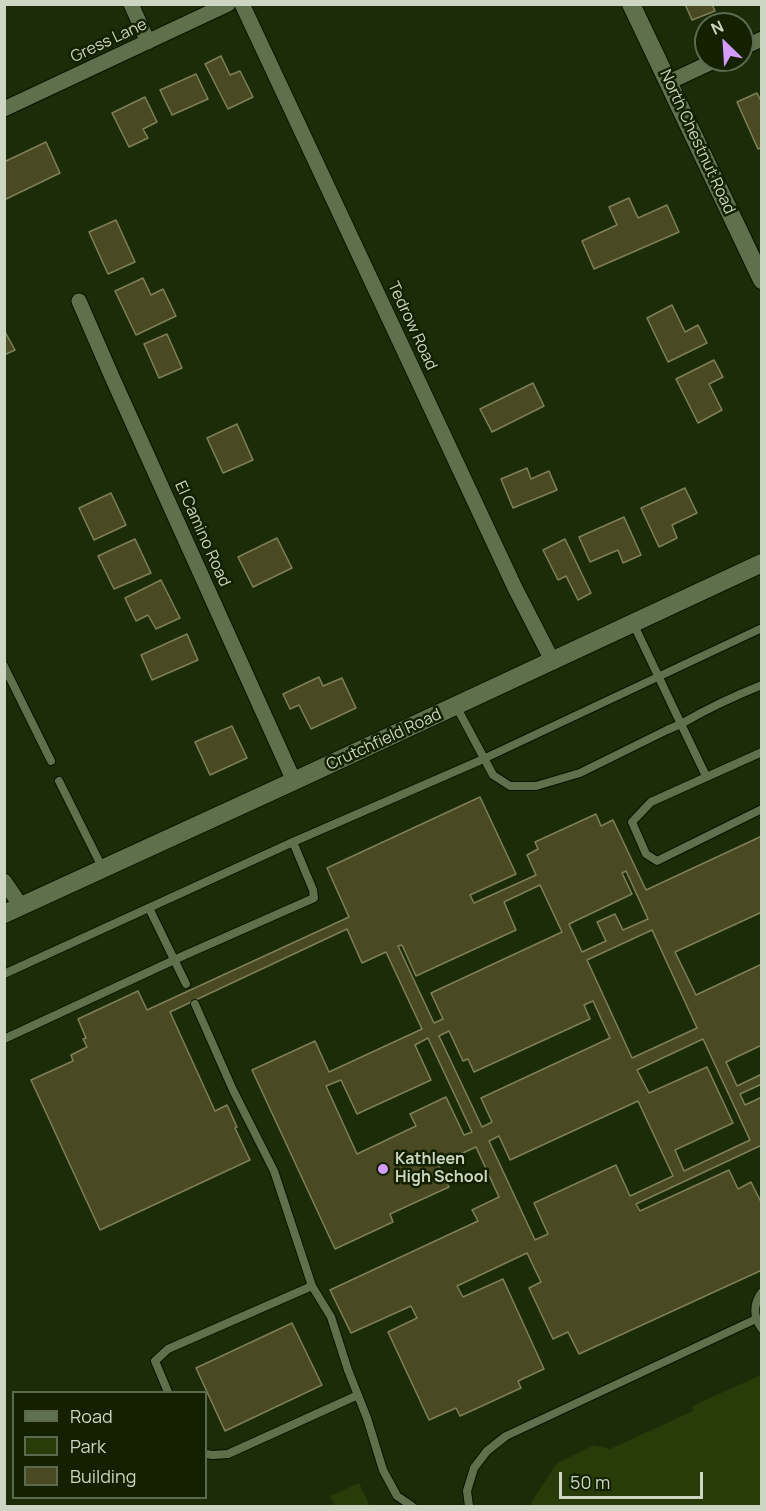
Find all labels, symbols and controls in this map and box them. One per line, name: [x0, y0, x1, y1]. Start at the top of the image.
north arrow: [694, 12, 754, 72]
street label: Gress Lane: [68, 15, 150, 67]
text: N: [707, 15, 727, 40]
street label: North Chestnut Road: [655, 67, 739, 217]
street label: Tedrow Road: [383, 279, 441, 373]
street label: El Camino Road: [170, 478, 234, 590]
street label: Crutchfield Road: [324, 705, 444, 775]
place label: Kathleen High School: [395, 1150, 488, 1188]
marker: Kathleen High School: [376, 1162, 390, 1176]
legend: [12, 1391, 207, 1499]
text: Road: [70, 1404, 113, 1428]
text: Park: [70, 1434, 106, 1458]
scale bar: [562, 1460, 706, 1498]
text: Building: [70, 1464, 136, 1488]
text: 50 m: [570, 1470, 610, 1494]

